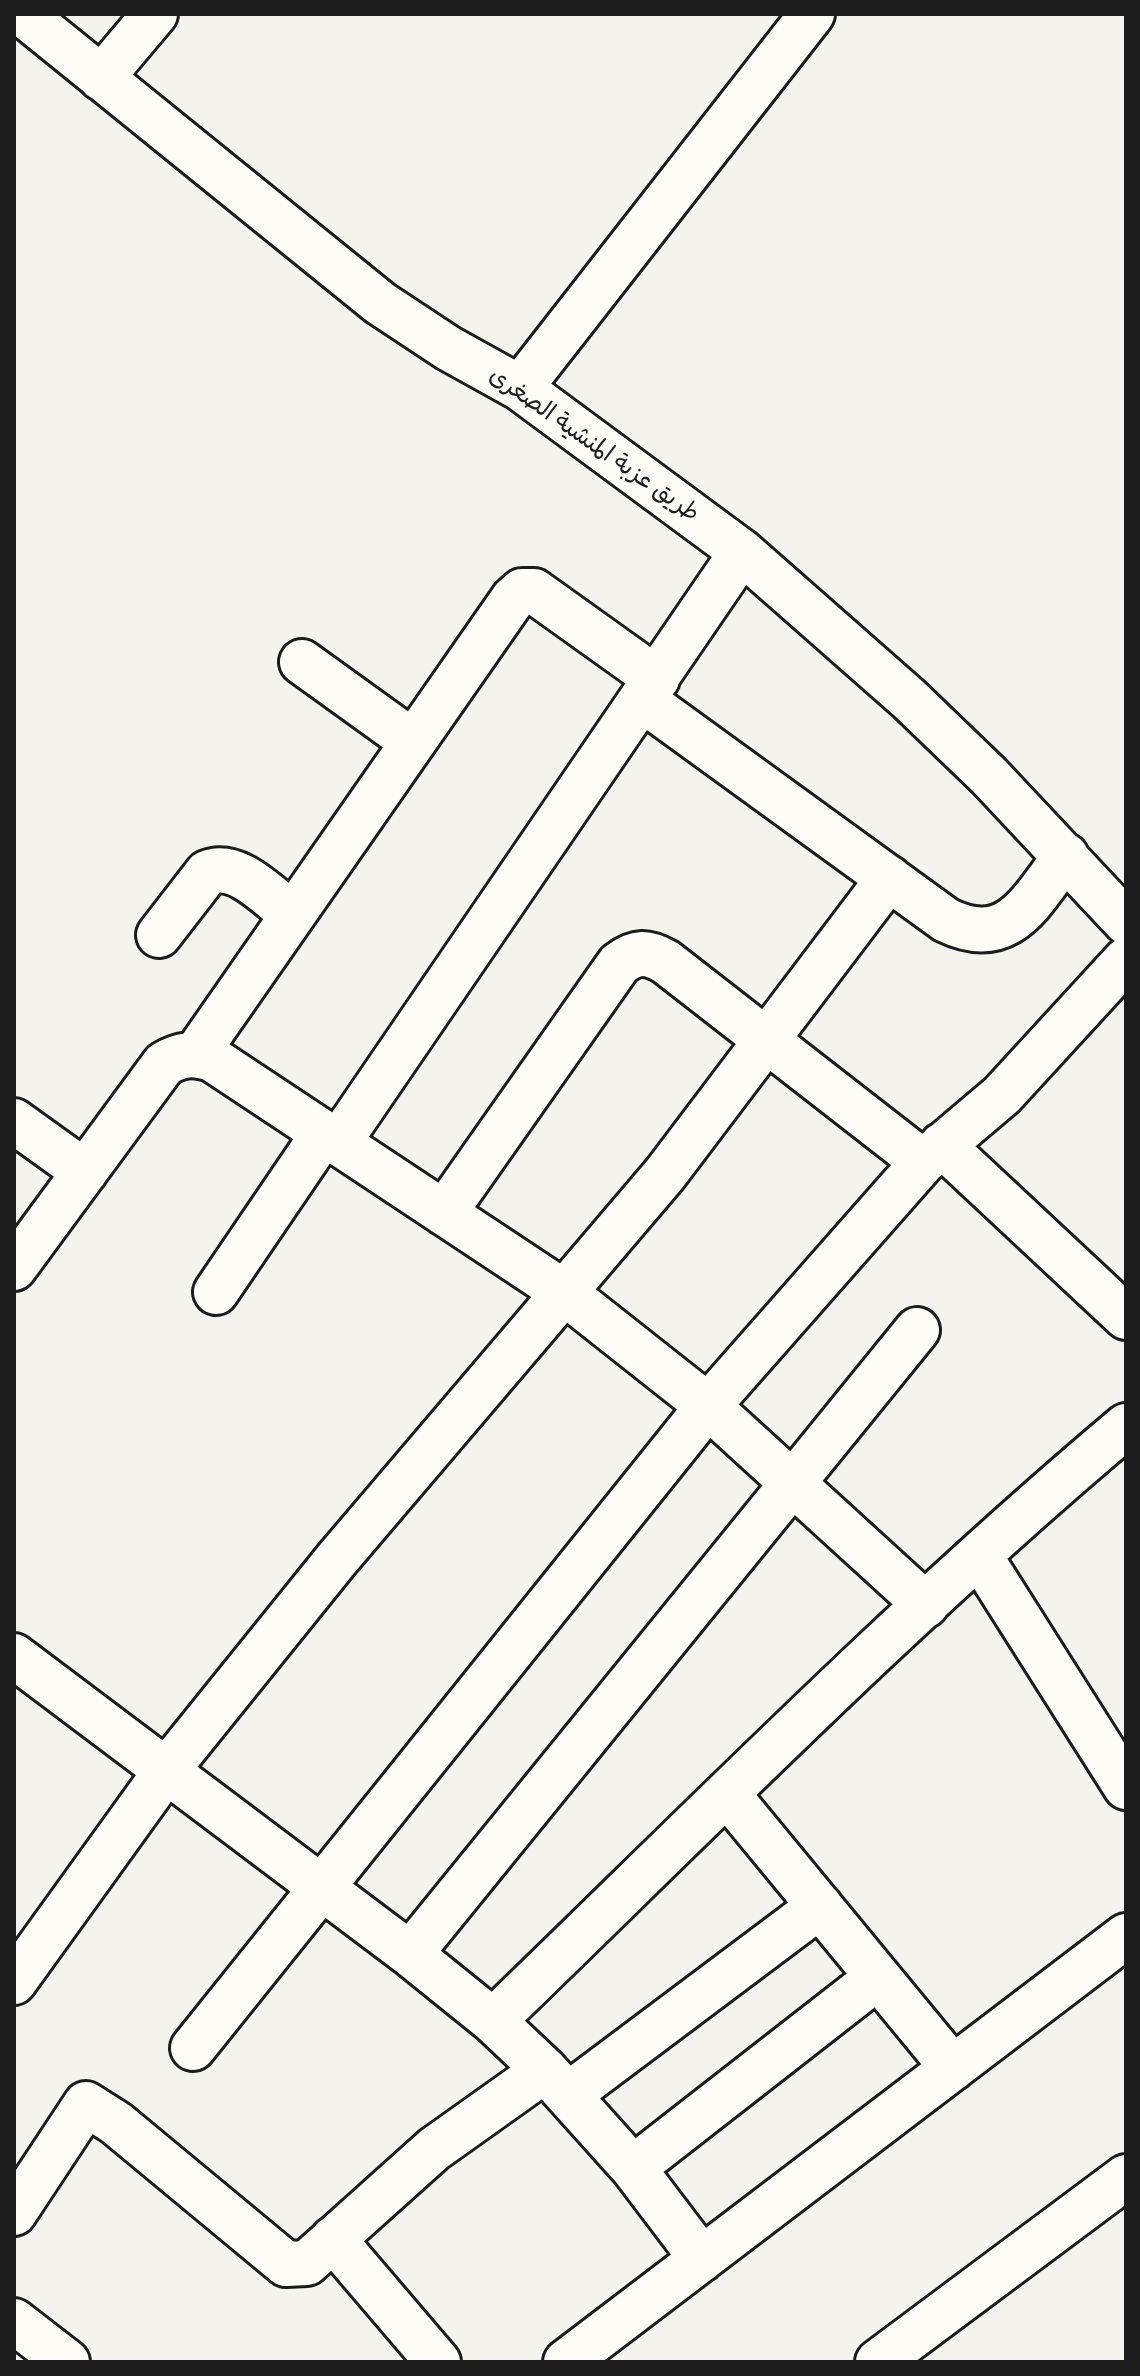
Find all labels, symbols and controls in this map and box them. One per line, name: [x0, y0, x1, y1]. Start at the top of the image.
street label: طريق عزبة المنشية الصغرى: [483, 361, 705, 529]

